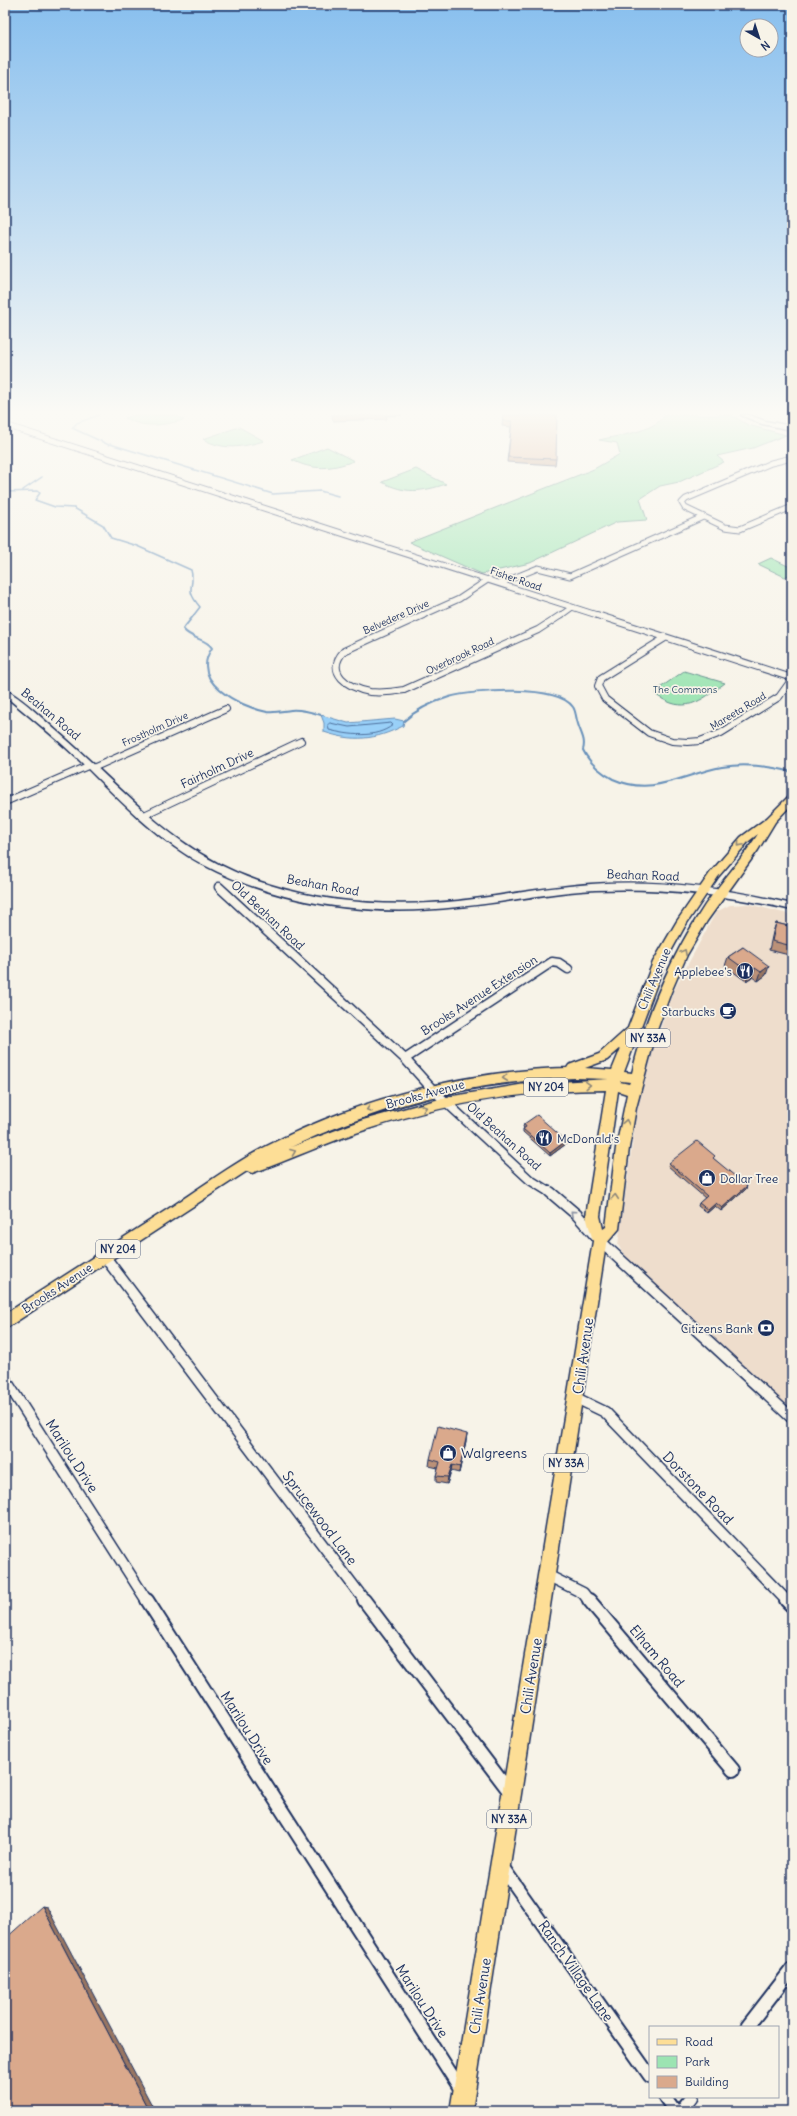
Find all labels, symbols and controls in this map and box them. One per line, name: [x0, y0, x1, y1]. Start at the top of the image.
north arrow: [739, 18, 779, 58]
text: N: [758, 38, 773, 54]
street label: Fisher Road: [489, 564, 544, 594]
street label: Belvedere Drive: [361, 597, 431, 637]
street label: Overbrook Road: [424, 634, 496, 677]
park label: The Commons: [653, 683, 718, 696]
street label: Beahan Road: [18, 685, 84, 743]
street label: Mareeta Road: [708, 689, 769, 733]
street label: Frostholm Drive: [120, 709, 190, 749]
street label: Fairholm Drive: [178, 745, 256, 791]
one-way arrow: [738, 839, 745, 846]
street label: Beahan Road: [606, 866, 680, 884]
street label: Beahan Road: [286, 871, 360, 899]
street label: Old Beahan Road: [228, 877, 308, 953]
street label: Chili Avenue: [634, 946, 674, 1012]
one-way arrow: [679, 948, 687, 956]
street label: Brooks Avenue Extension: [418, 952, 540, 1038]
restaurant icon: Applebee's: [735, 961, 755, 981]
place label: Applebee's: [674, 964, 732, 979]
cafe icon: Starbucks: [718, 1001, 738, 1021]
place label: Starbucks: [661, 1004, 715, 1019]
road number: NY 33A: [626, 1029, 670, 1047]
one-way arrow: [502, 1073, 508, 1082]
street label: Brooks Avenue: [384, 1076, 466, 1112]
road number: NY 204: [524, 1078, 568, 1096]
one-way arrow: [585, 1080, 591, 1089]
street label: Old Beahan Road: [464, 1099, 544, 1173]
one-way arrow: [366, 1104, 373, 1113]
one-way arrow: [420, 1104, 427, 1113]
one-way arrow: [621, 1119, 629, 1125]
restaurant icon: McDonald's: [534, 1128, 554, 1148]
place label: McDonald's: [557, 1131, 619, 1146]
one-way arrow: [290, 1149, 297, 1157]
shop icon: Dollar Tree: [697, 1168, 717, 1188]
place label: Dollar Tree: [720, 1171, 778, 1186]
one-way arrow: [610, 1194, 619, 1200]
one-way arrow: [570, 1211, 578, 1218]
road number: NY 204: [96, 1240, 140, 1258]
street label: Brooks Avenue: [19, 1260, 95, 1316]
street label: Chili Avenue: [569, 1317, 597, 1395]
bank icon: Citizens Bank: [756, 1318, 776, 1338]
place label: Citizens Bank: [681, 1321, 753, 1336]
street label: Marilou Drive: [42, 1416, 102, 1496]
shop icon: Walgreens: [438, 1443, 458, 1463]
place label: Walgreens: [461, 1444, 527, 1462]
street label: Dorstone Road: [659, 1448, 737, 1528]
road number: NY 33A: [544, 1454, 588, 1472]
street label: Sprucewood Lane: [279, 1467, 361, 1569]
street label: Elham Road: [626, 1621, 688, 1691]
street label: Chili Avenue: [516, 1637, 546, 1715]
street label: Marilou Drive: [217, 1688, 277, 1768]
road number: NY 33A: [487, 1810, 531, 1828]
street label: Ranch Village Lane: [534, 1917, 618, 2025]
street label: Chili Avenue: [465, 1957, 495, 2035]
street label: Marilou Drive: [392, 1961, 452, 2041]
legend: [649, 2026, 779, 2098]
text: Road: [685, 2034, 713, 2049]
text: Park: [685, 2054, 710, 2069]
text: Building: [685, 2074, 729, 2089]

